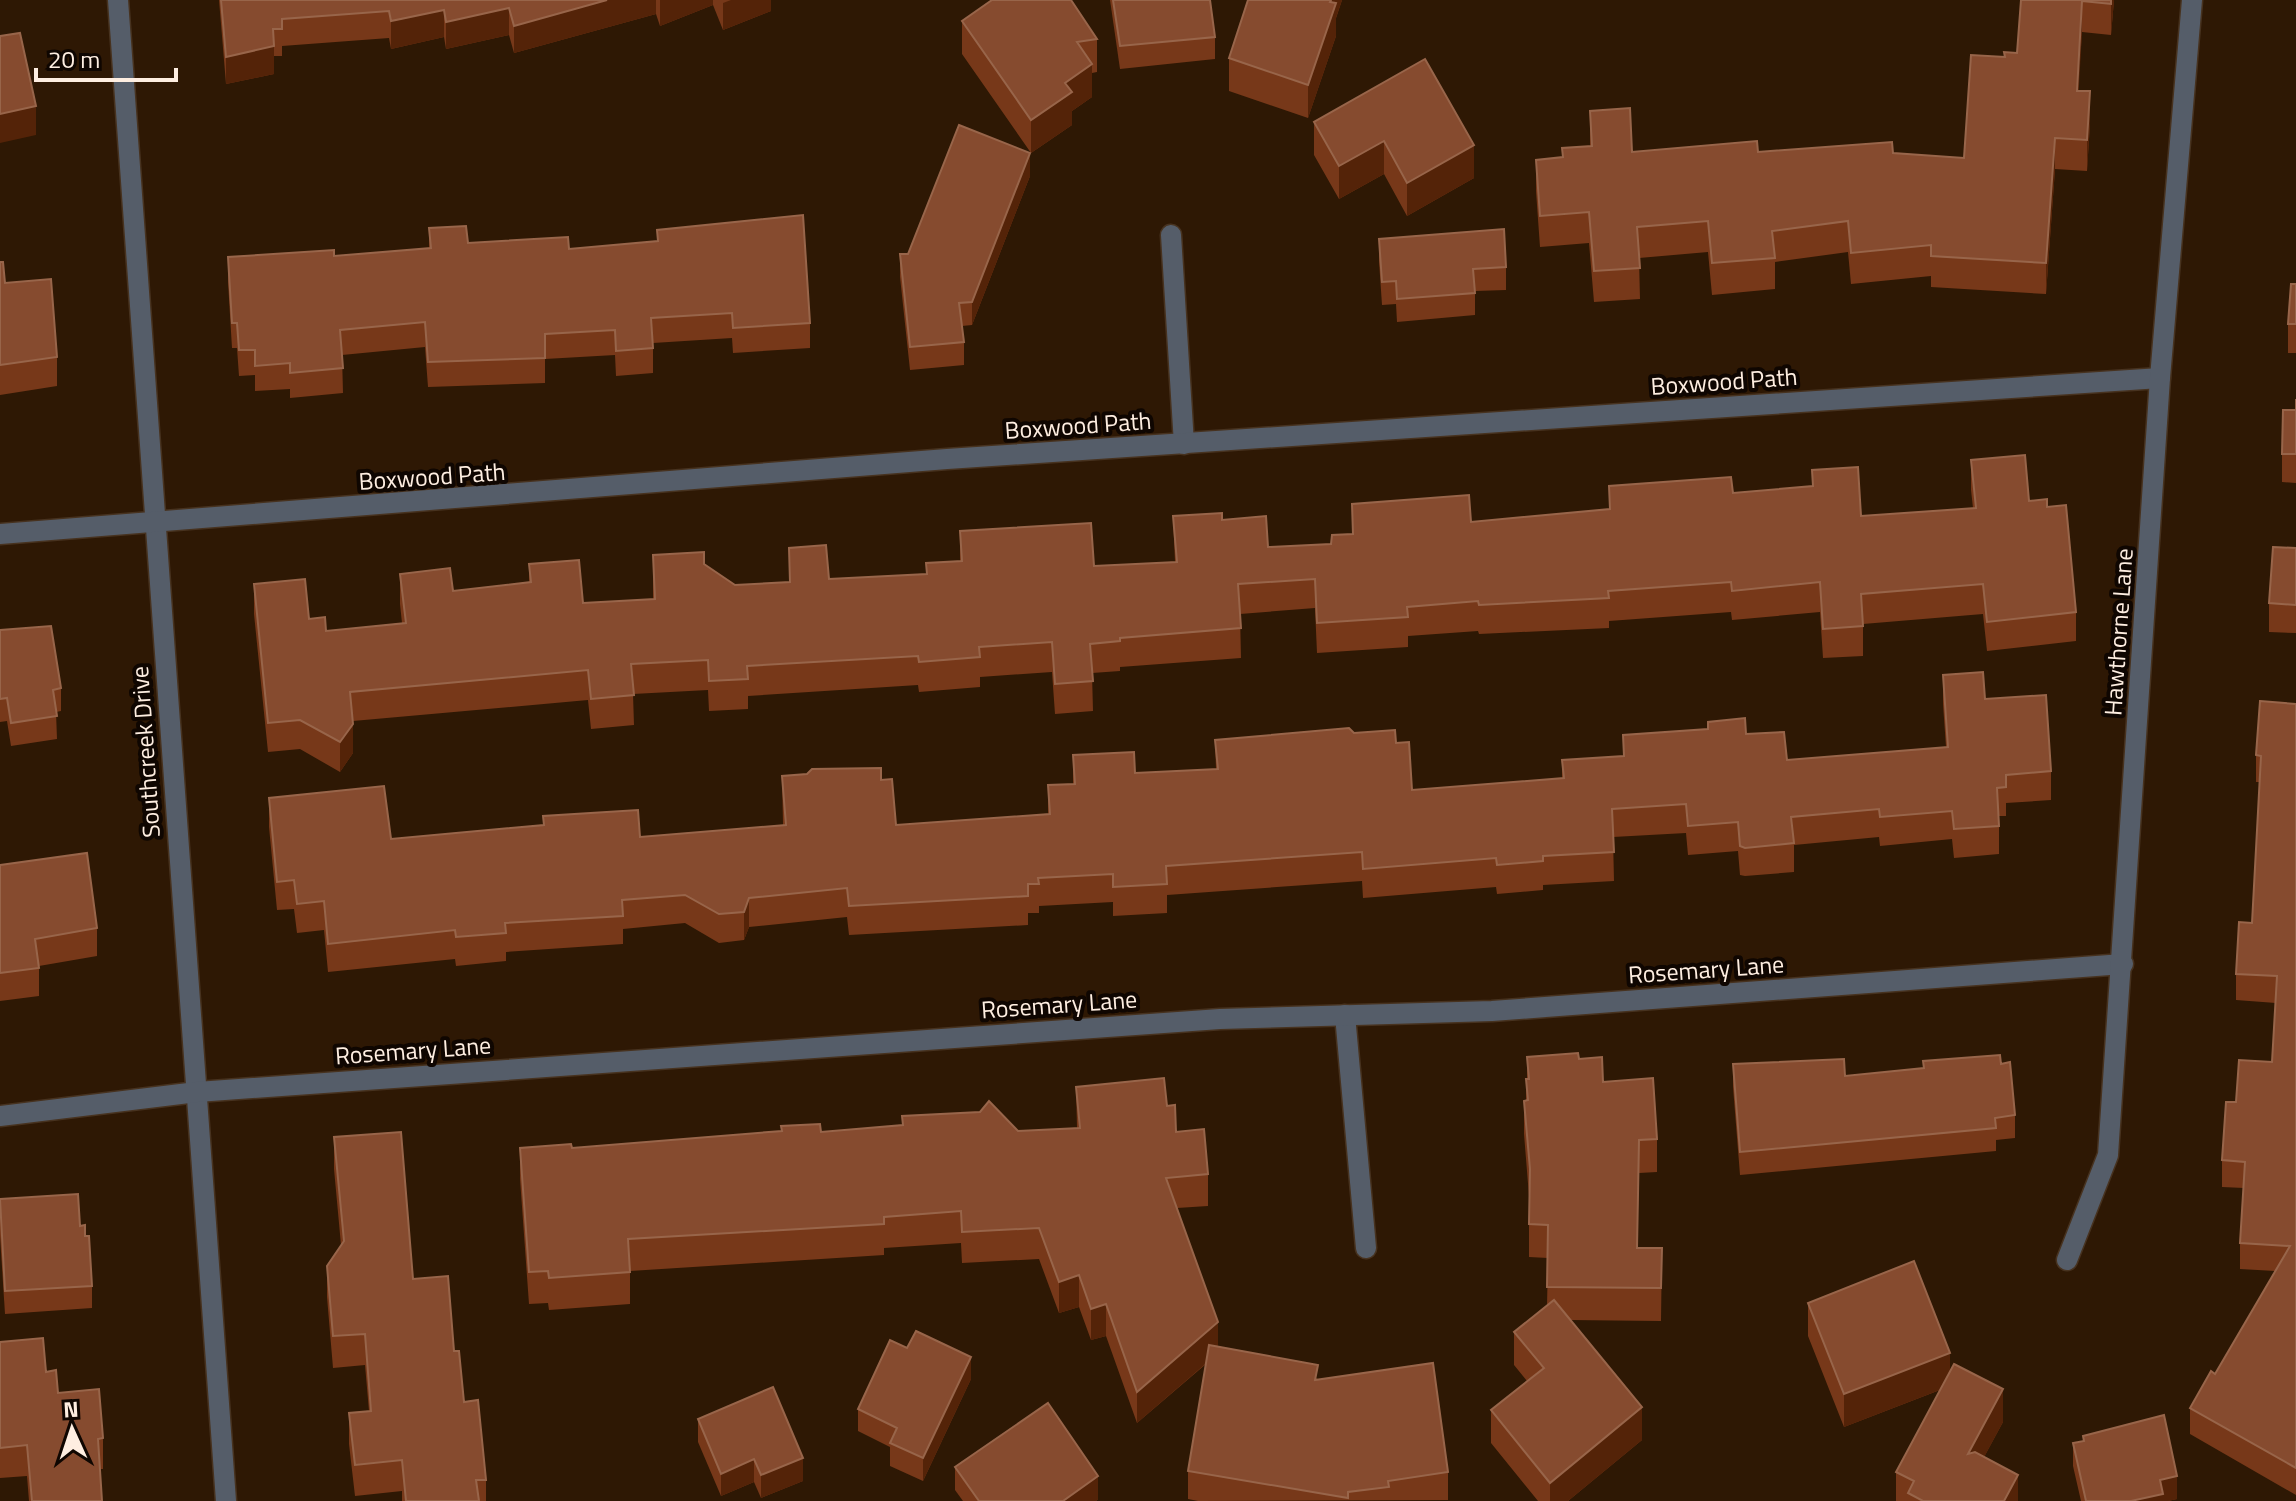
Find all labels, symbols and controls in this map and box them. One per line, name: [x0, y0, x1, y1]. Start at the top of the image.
scale bar: [36, 32, 176, 82]
text: 20 m: [48, 41, 100, 77]
street label: Boxwood Path: [1649, 358, 1799, 404]
street label: Boxwood Path: [1003, 402, 1153, 448]
street label: Boxwood Path: [357, 453, 507, 499]
street label: Hawthorne Lane: [2094, 547, 2142, 717]
street label: Southcreek Drive: [121, 665, 169, 839]
street label: Rosemary Lane: [1627, 946, 1785, 992]
street label: Rosemary Lane: [980, 981, 1138, 1027]
street label: Rosemary Lane: [334, 1027, 492, 1073]
north arrow: [32, 1389, 112, 1469]
text: N: [62, 1392, 79, 1426]

